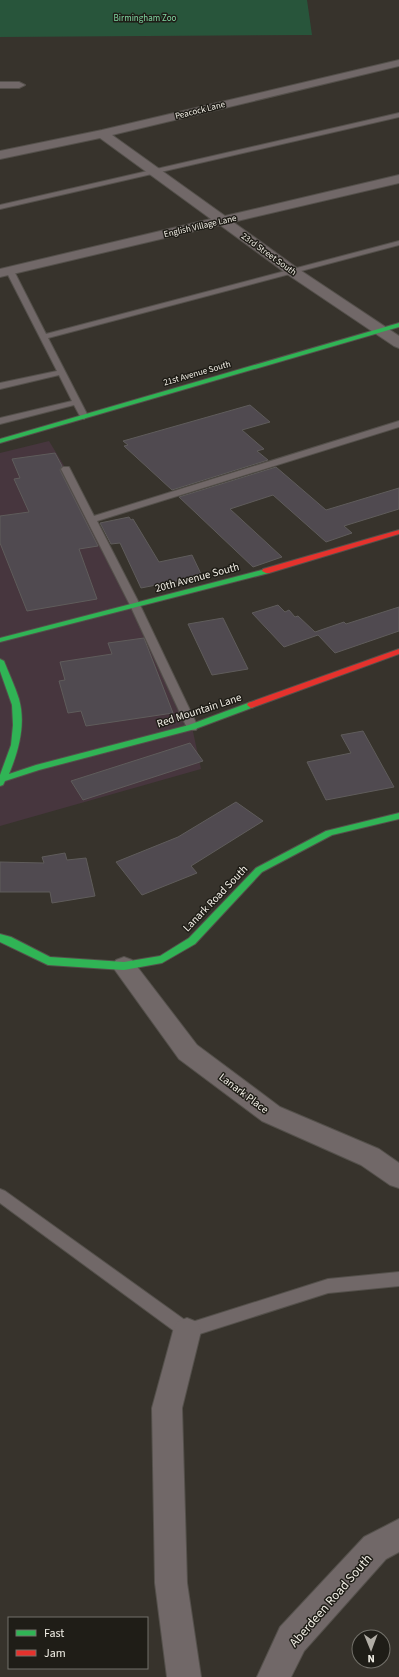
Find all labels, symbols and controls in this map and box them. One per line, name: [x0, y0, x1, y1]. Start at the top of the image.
park label: Birmingham Zoo: [114, 12, 177, 25]
street label: Peacock Lane: [174, 98, 227, 123]
street label: English Village Lane: [163, 212, 238, 241]
street label: 23rd Street South: [238, 230, 299, 279]
street label: 21st Avenue South: [162, 358, 232, 389]
street label: 20th Avenue South: [153, 559, 241, 596]
street label: Red Mountain Lane: [155, 690, 244, 731]
street label: Lanark Road South: [180, 862, 251, 935]
street label: Lanark Place: [216, 1070, 272, 1117]
street label: Aberdeen Road South: [285, 1550, 376, 1651]
legend: [8, 1617, 148, 1669]
text: Fast: [44, 1625, 64, 1642]
north arrow: [351, 1629, 391, 1669]
text: Jam: [44, 1645, 66, 1662]
text: N: [367, 1651, 375, 1666]

